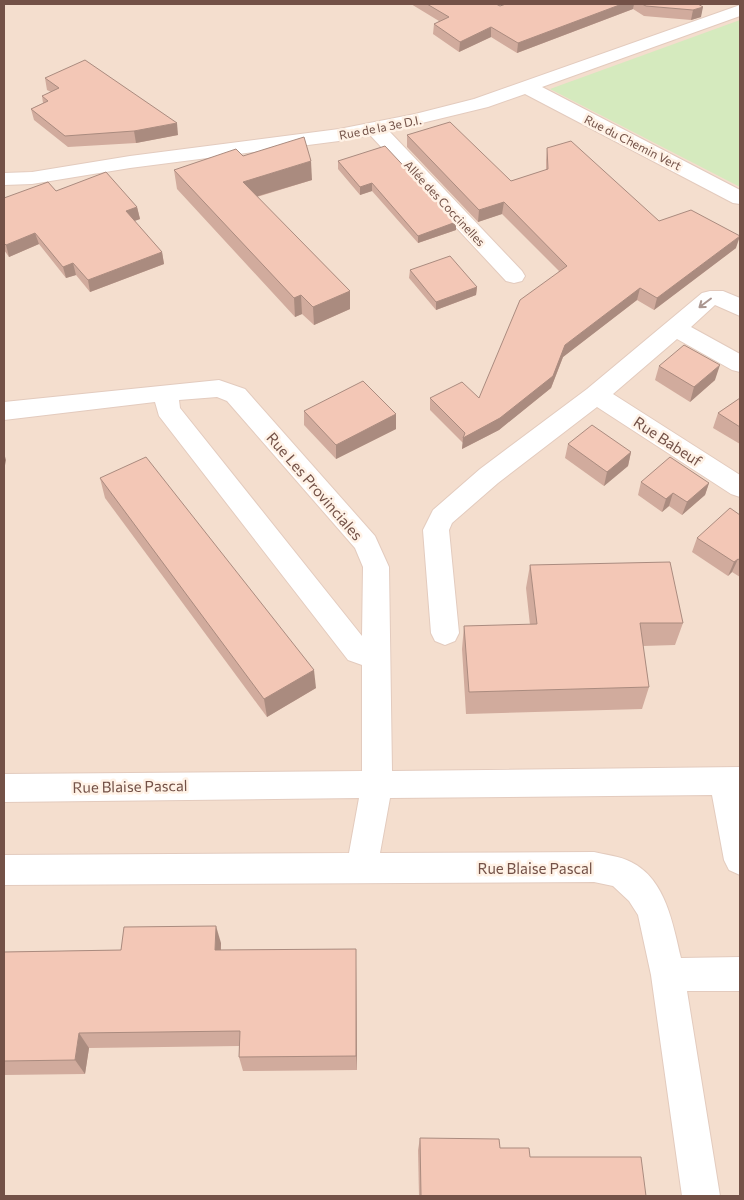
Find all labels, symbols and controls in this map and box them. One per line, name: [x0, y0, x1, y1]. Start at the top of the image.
street label: Rue de la 3e D.I.: [338, 112, 422, 142]
street label: Rue du Chemin Vert: [582, 112, 684, 173]
street label: Allée des Coccinelles: [402, 157, 488, 249]
one-way arrow: [698, 298, 712, 308]
street label: Rue Babeuf: [630, 412, 706, 470]
street label: Rue Les Provinciales: [263, 428, 367, 544]
street label: Rue Blaise Pascal: [72, 776, 188, 796]
street label: Rue Blaise Pascal: [477, 859, 593, 877]

